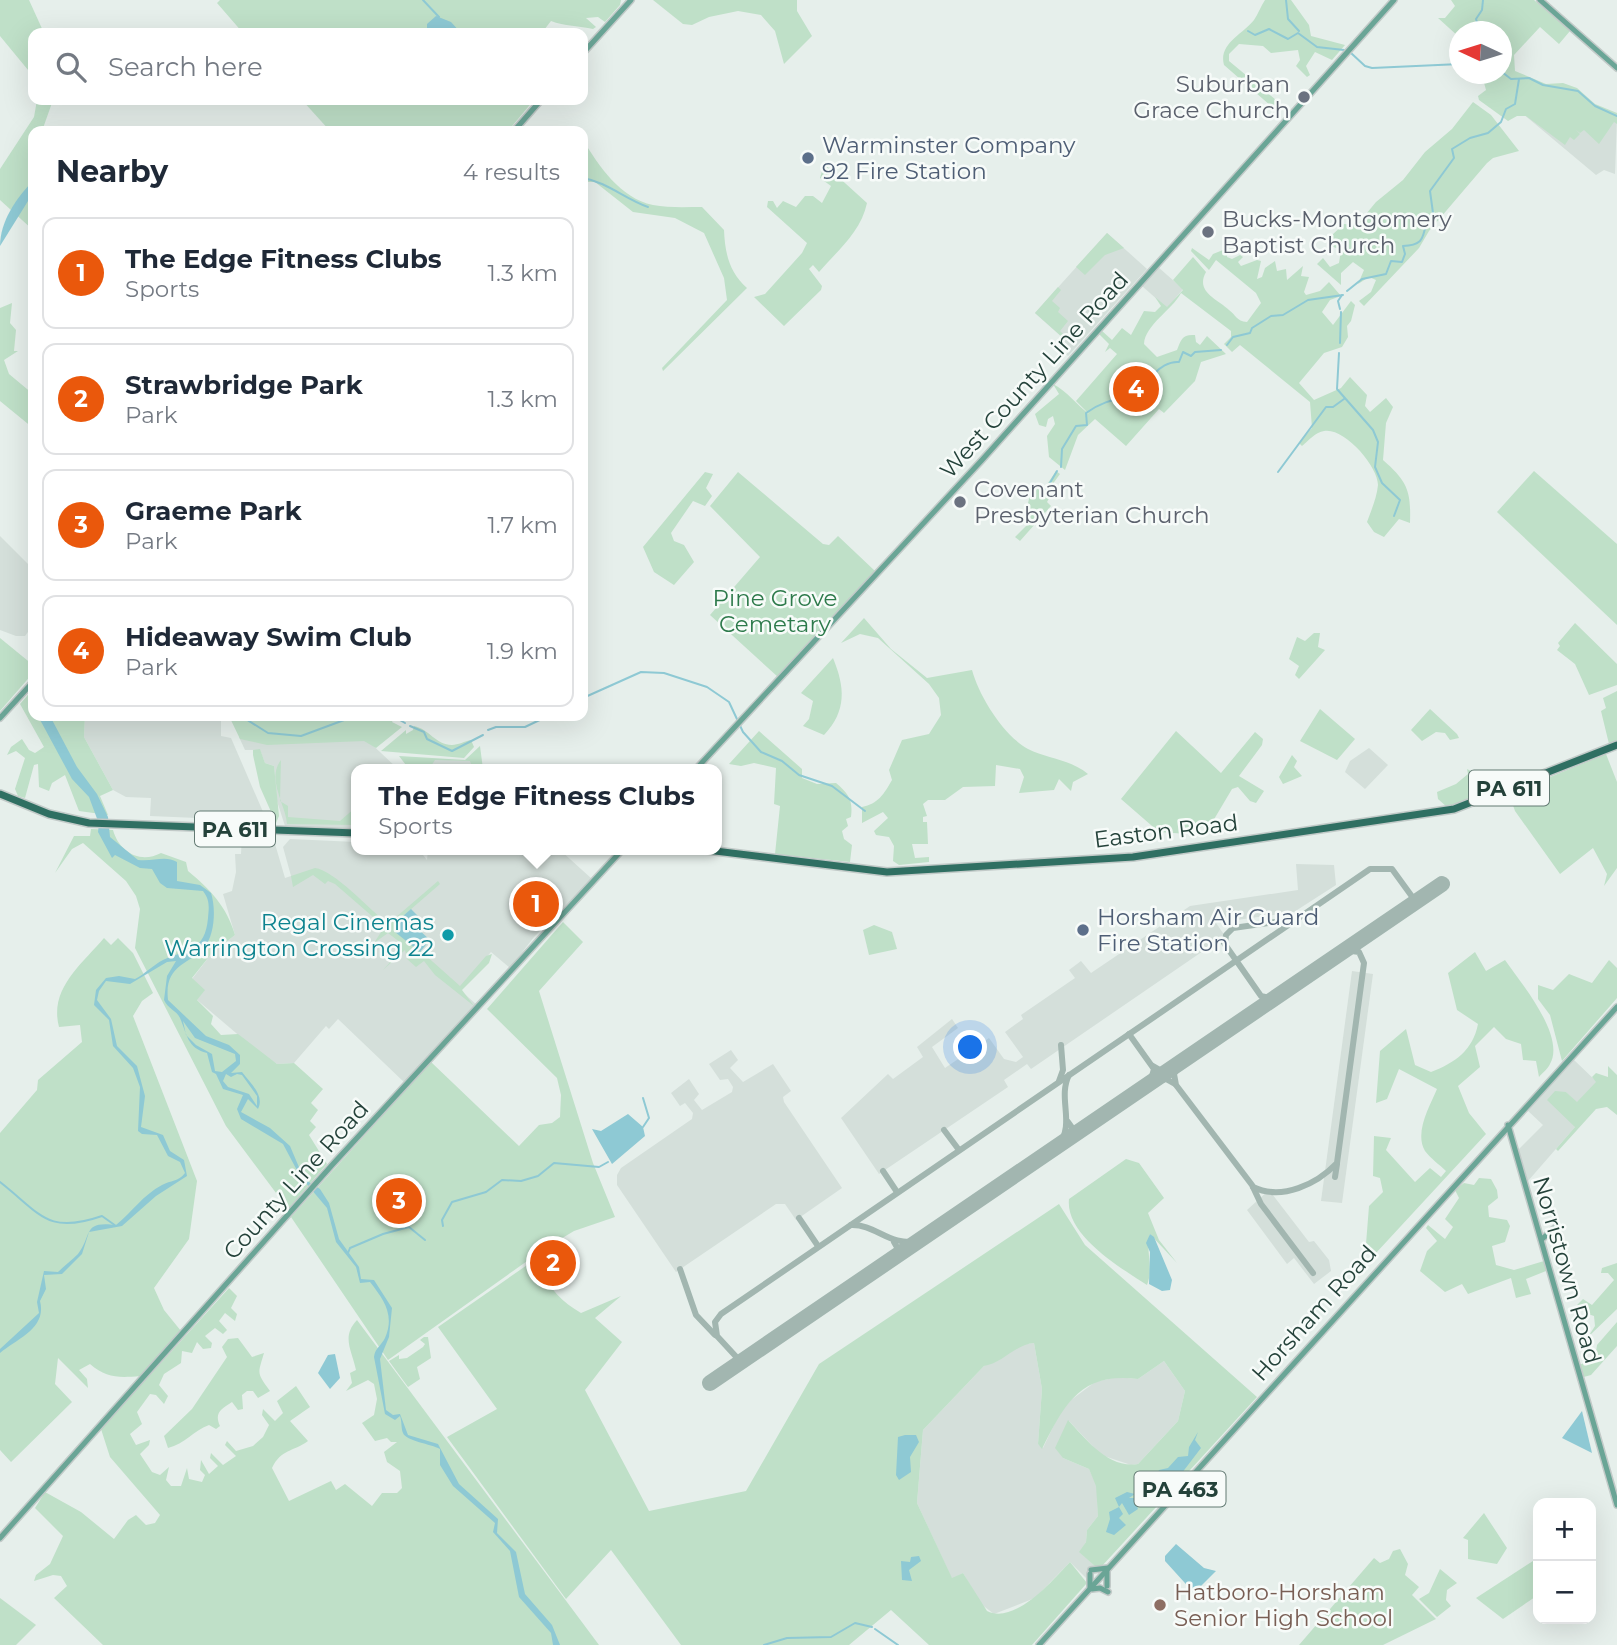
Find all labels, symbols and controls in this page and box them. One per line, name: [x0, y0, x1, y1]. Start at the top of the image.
north arrow: [1449, 21, 1512, 84]
search box: [28, 28, 588, 105]
icon: search: [52, 48, 90, 86]
text: Search here: [108, 51, 263, 83]
place label: Suburban Grace Church: [1133, 70, 1290, 124]
marker: Suburban Grace Church: [1296, 89, 1312, 105]
place label: Warminster Company 92 Fire Station: [822, 131, 1076, 185]
marker: Warminster Company 92 Fire Station: [800, 150, 816, 166]
text: Nearby: [56, 153, 168, 190]
text: 4 results: [463, 158, 560, 186]
place label: Bucks-Montgomery Baptist Church: [1222, 205, 1452, 259]
marker: Bucks-Montgomery Baptist Church: [1200, 224, 1216, 240]
text: The Edge Fitness Clubs: [125, 243, 442, 275]
text: 1: [76, 259, 86, 287]
text: 1.3 km: [488, 259, 558, 287]
street label: West County Line Road: [934, 266, 1134, 484]
text: Sports: [125, 275, 199, 303]
pin: 4: [1113, 363, 1159, 415]
text: Strawbridge Park: [125, 369, 363, 401]
text: 2: [74, 385, 88, 413]
text: 1.3 km: [488, 385, 558, 413]
text: Park: [125, 401, 178, 429]
place label: Covenant Presbyterian Church: [974, 475, 1210, 529]
marker: Covenant Presbyterian Church: [952, 494, 968, 510]
text: Graeme Park: [125, 495, 302, 527]
text: 3: [74, 511, 88, 539]
text: 1.7 km: [488, 511, 558, 539]
text: Park: [125, 527, 178, 555]
park label: Pine Grove Cemetary: [713, 584, 837, 638]
text: Hideaway Swim Club: [125, 621, 412, 653]
text: 4: [73, 637, 89, 665]
text: 1.9 km: [487, 637, 558, 665]
text: Park: [125, 653, 178, 681]
popup: [351, 764, 722, 855]
road number: PA 611: [1469, 770, 1549, 806]
text: The Edge Fitness Clubs: [378, 780, 695, 812]
street label: Easton Road: [1092, 808, 1240, 854]
road number: PA 611: [195, 812, 275, 846]
text: Sports: [378, 812, 452, 840]
pin: 1: [513, 878, 559, 930]
place label: Horsham Air Guard Fire Station: [1097, 903, 1319, 957]
place label: Regal Cinemas Warrington Crossing 22: [164, 908, 434, 962]
marker: Horsham Air Guard Fire Station: [1075, 922, 1091, 938]
marker: Regal Cinemas Warrington Crossing 22: [440, 927, 456, 943]
your location: [953, 1030, 987, 1064]
street label: County Line Road: [217, 1095, 375, 1265]
street label: Norristown Road: [1527, 1173, 1607, 1367]
pin: 3: [376, 1175, 422, 1227]
pin: 2: [530, 1237, 576, 1289]
street label: Horsham Road: [1246, 1239, 1382, 1387]
road number: PA 463: [1134, 1472, 1226, 1506]
map controls: [1533, 1498, 1596, 1624]
button: +: [1533, 1498, 1596, 1561]
button: −: [1533, 1561, 1596, 1624]
place label: Hatboro-Horsham Senior High School: [1174, 1578, 1393, 1632]
marker: Hatboro-Horsham Senior High School: [1152, 1597, 1168, 1613]

